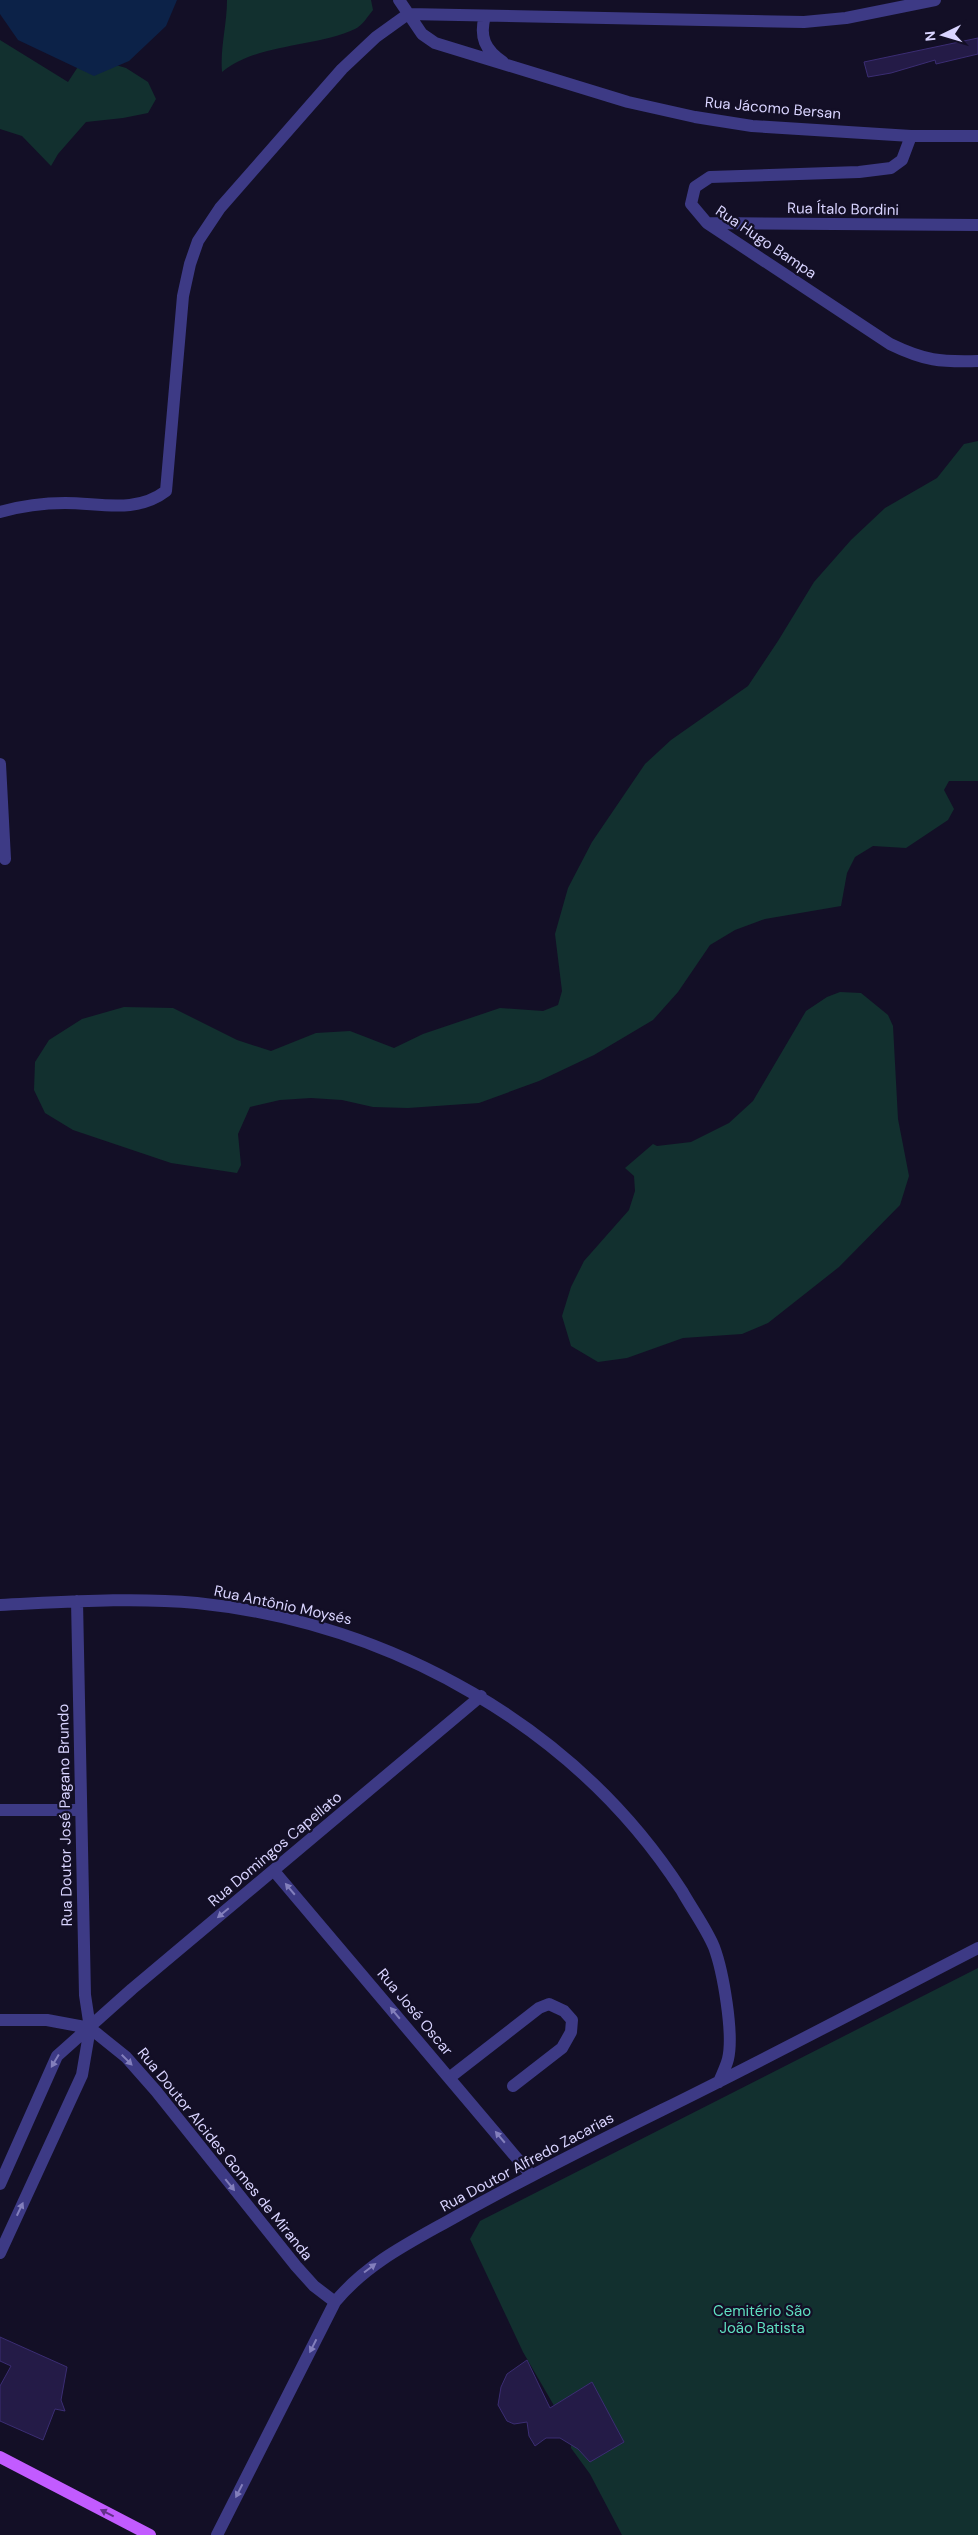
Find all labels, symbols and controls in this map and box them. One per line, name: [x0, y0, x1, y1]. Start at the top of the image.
north arrow: [918, 10, 968, 60]
text: N: [921, 30, 939, 42]
street label: Rua Jácomo Bersan: [704, 92, 842, 124]
street label: Rua Ítalo Bordini: [787, 198, 899, 220]
street label: Rua Hugo Bampa: [712, 201, 820, 283]
street label: Rua Antônio Moysés: [212, 1581, 354, 1629]
street label: Rua Doutor José Pagano Brundo: [53, 1703, 77, 1926]
street label: Rua Domingos Capellato: [204, 1787, 346, 1911]
one-way arrow: [284, 1883, 295, 1896]
one-way arrow: [217, 1908, 230, 1919]
street label: Rua José Oscar: [373, 1964, 458, 2060]
one-way arrow: [389, 2007, 400, 2020]
street label: Rua Doutor Alcides Gomes de Miranda: [133, 2043, 317, 2265]
one-way arrow: [121, 2054, 133, 2066]
one-way arrow: [51, 2055, 60, 2068]
street label: Rua Doutor Alfredo Zacarias: [437, 2108, 617, 2216]
one-way arrow: [494, 2131, 505, 2144]
one-way arrow: [225, 2178, 236, 2191]
one-way arrow: [17, 2202, 25, 2216]
one-way arrow: [363, 2263, 376, 2274]
park label: Cemitério São João Batista: [713, 2301, 811, 2338]
one-way arrow: [309, 2339, 317, 2353]
one-way arrow: [235, 2484, 243, 2498]
one-way arrow: [100, 2509, 114, 2517]

